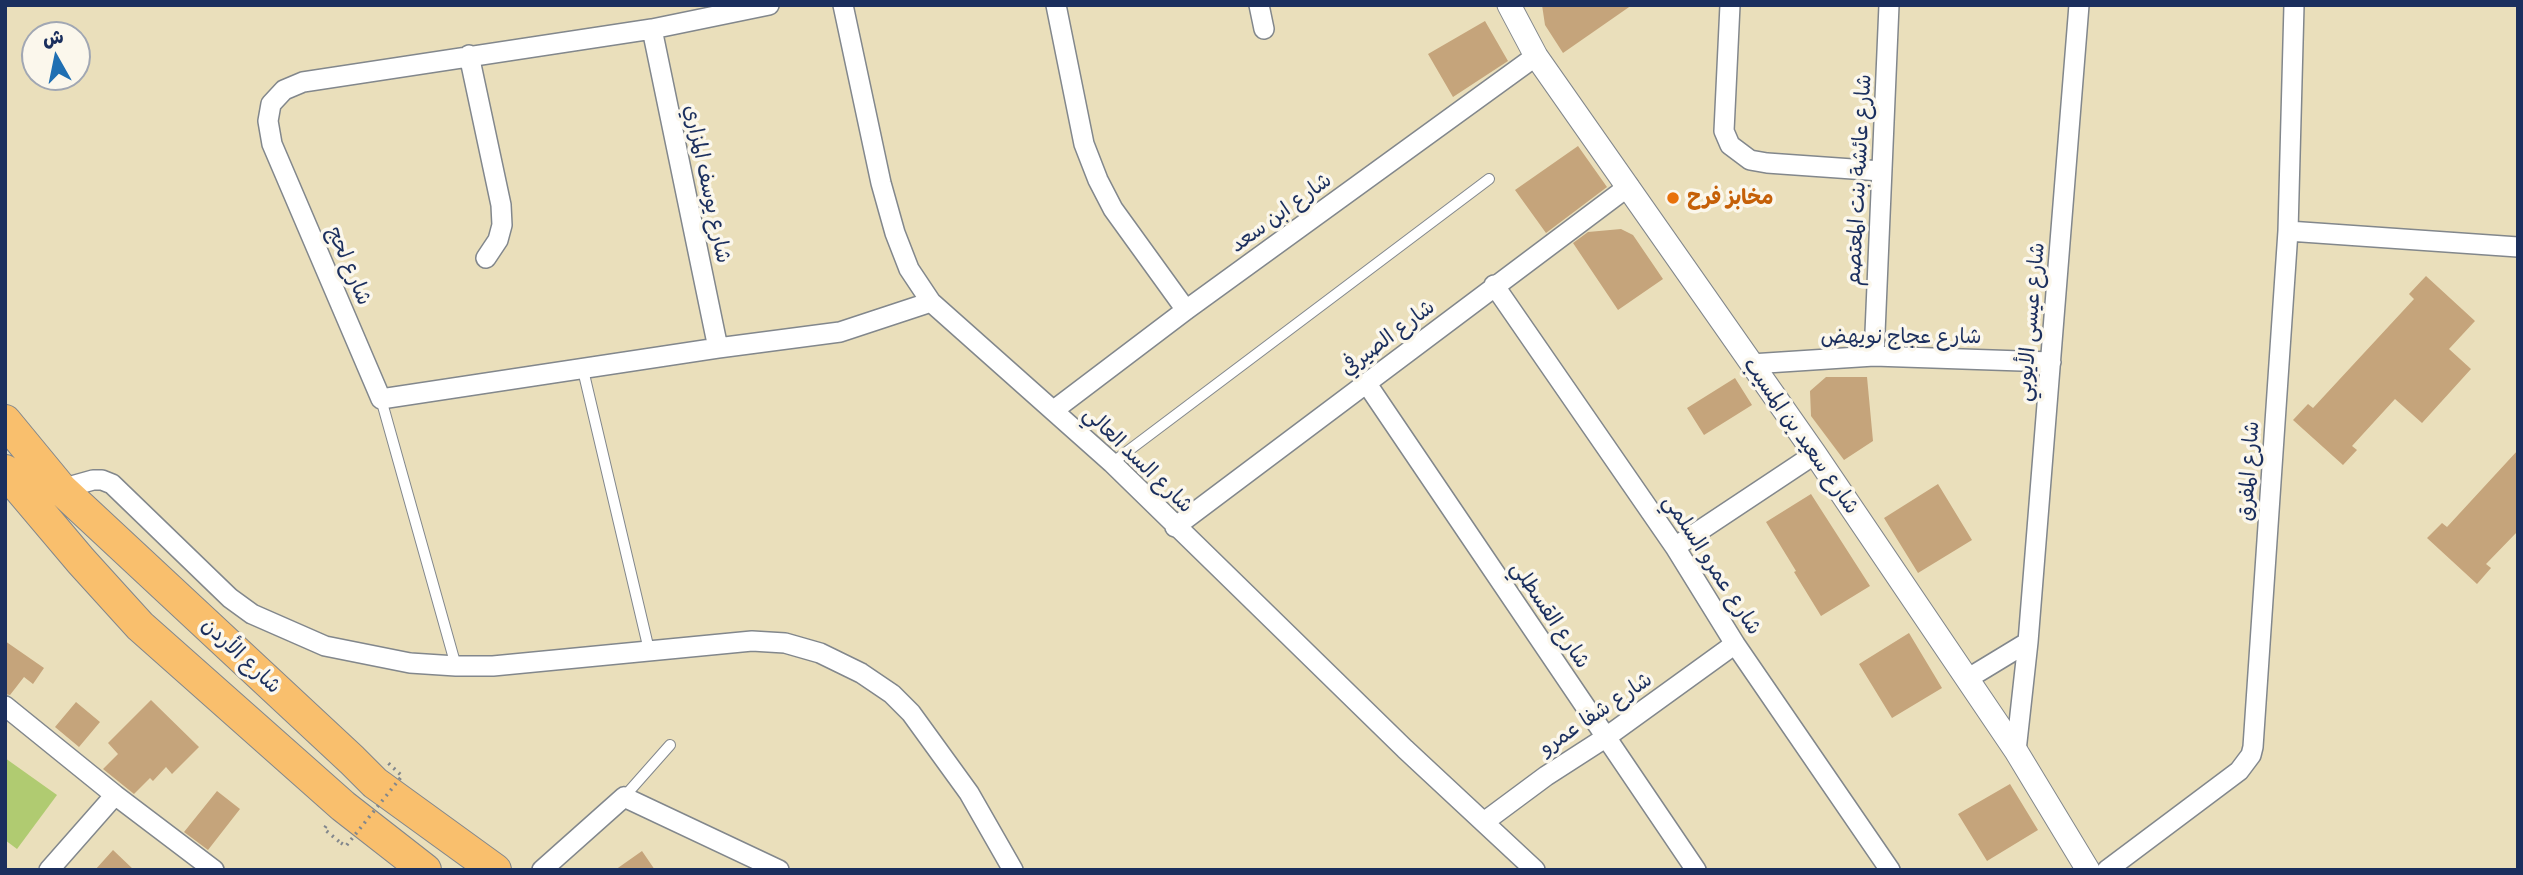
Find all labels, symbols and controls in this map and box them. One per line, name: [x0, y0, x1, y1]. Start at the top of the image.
north arrow: [21, 21, 91, 91]
text: ش: [41, 24, 65, 51]
street label: شارع عائشة بنت المعتصم: [1841, 73, 1877, 287]
street label: شارع يوسف المزاري: [678, 103, 736, 265]
street label: شارع ابن سعد: [1225, 168, 1337, 258]
place label: مخابز فرح: [1687, 185, 1773, 211]
marker: مخابز فرح: [1665, 190, 1681, 206]
street label: شارع لحج: [321, 223, 377, 309]
street label: شارع عيسى الأيوبي: [2012, 242, 2050, 402]
street label: شارع الصيرفي: [1336, 295, 1440, 381]
street label: شارع عجاج نويهض: [1821, 324, 1981, 350]
street label: شارع سعيد بن المسيب: [1738, 353, 1864, 519]
street label: شارع السد العالي: [1078, 401, 1198, 519]
street label: شارع المفرق: [2233, 420, 2265, 522]
street label: شارع عمرو السلمي: [1657, 490, 1767, 640]
street label: شارع القسطلي: [1505, 557, 1595, 673]
street label: شارع الأردن: [196, 613, 286, 699]
street label: شارع شفا عمرو: [1535, 667, 1657, 761]

